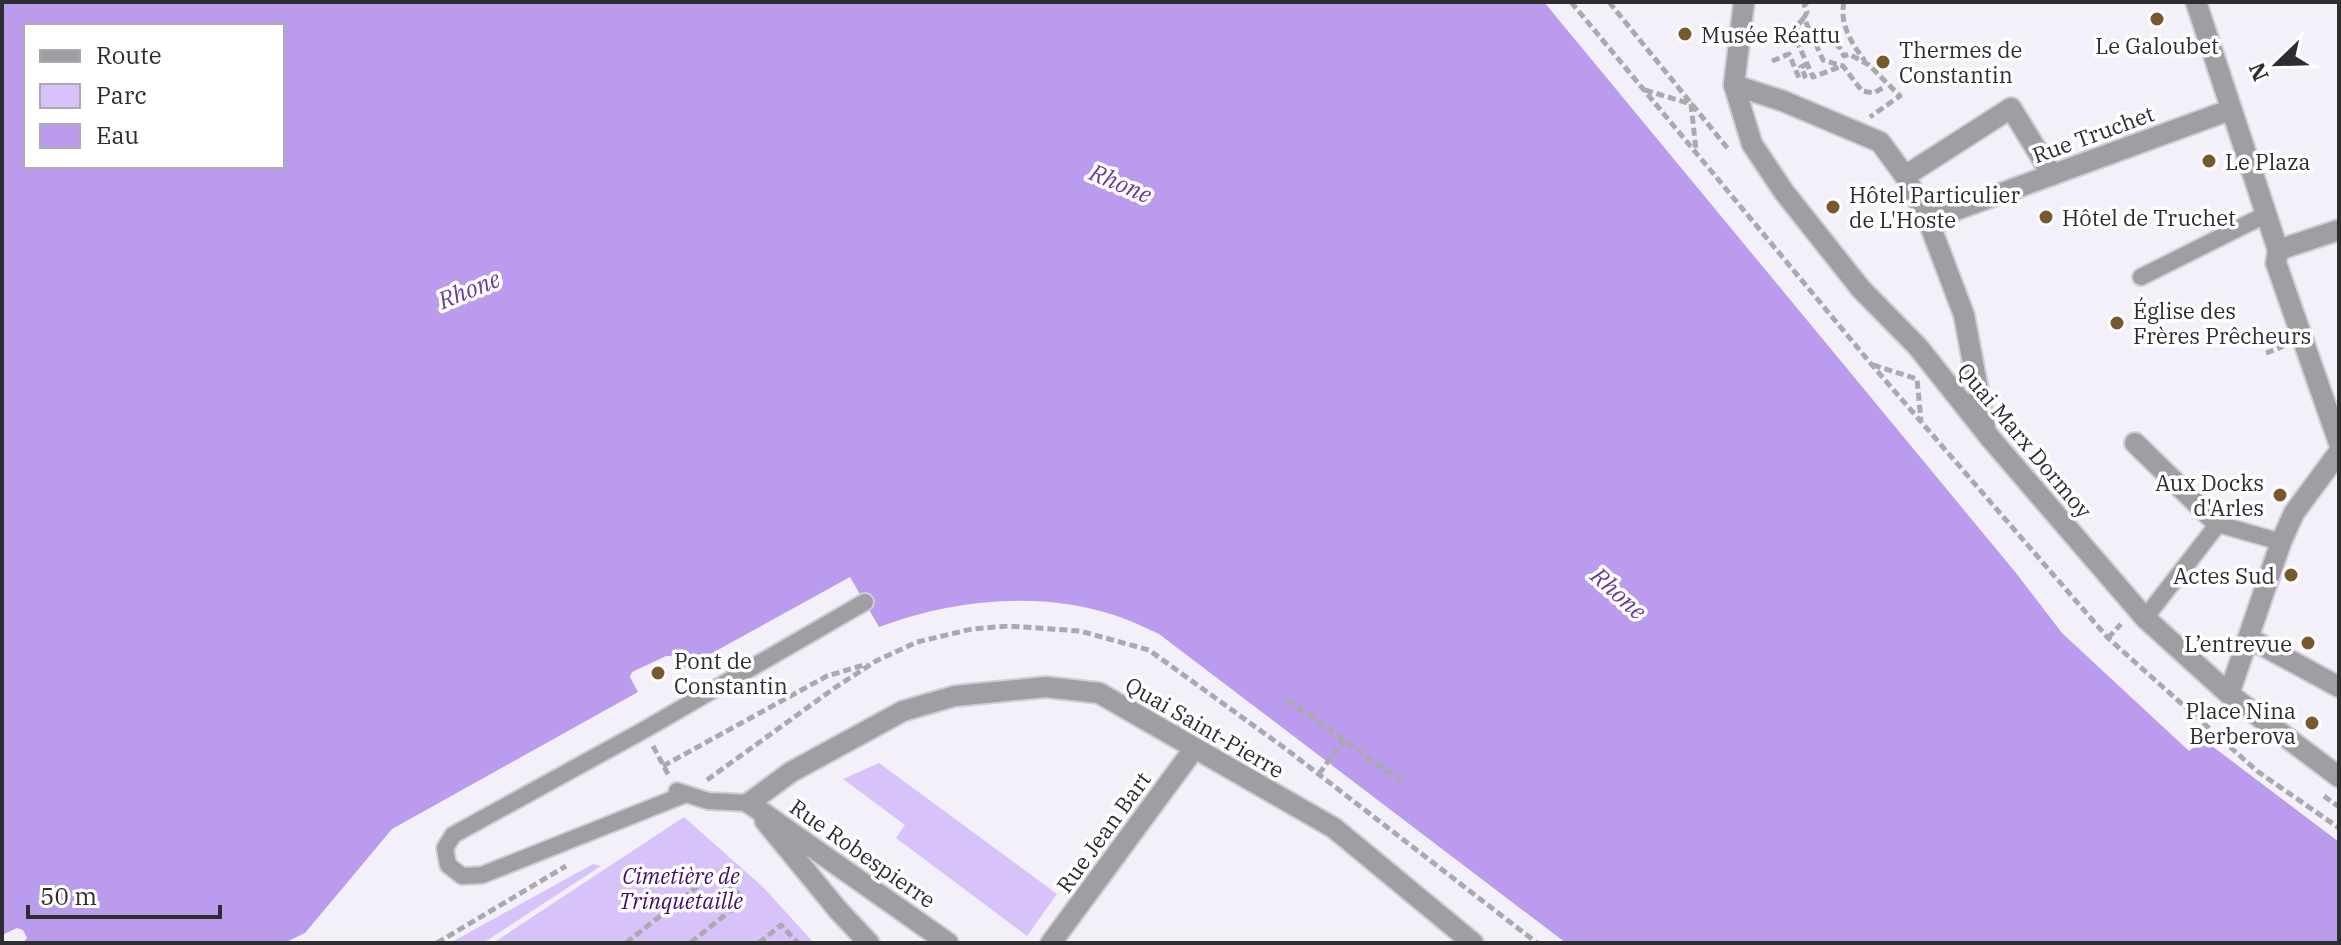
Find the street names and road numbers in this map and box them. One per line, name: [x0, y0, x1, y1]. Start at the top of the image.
street label: Rue Truchet: [2028, 98, 2158, 169]
street label: Quai Marx Dormoy: [1951, 356, 2099, 524]
street label: Quai Saint-Pierre: [1120, 670, 1290, 784]
street label: Rue Jean Bart: [1049, 766, 1157, 898]
street label: Rue Robespierre: [784, 792, 942, 914]

